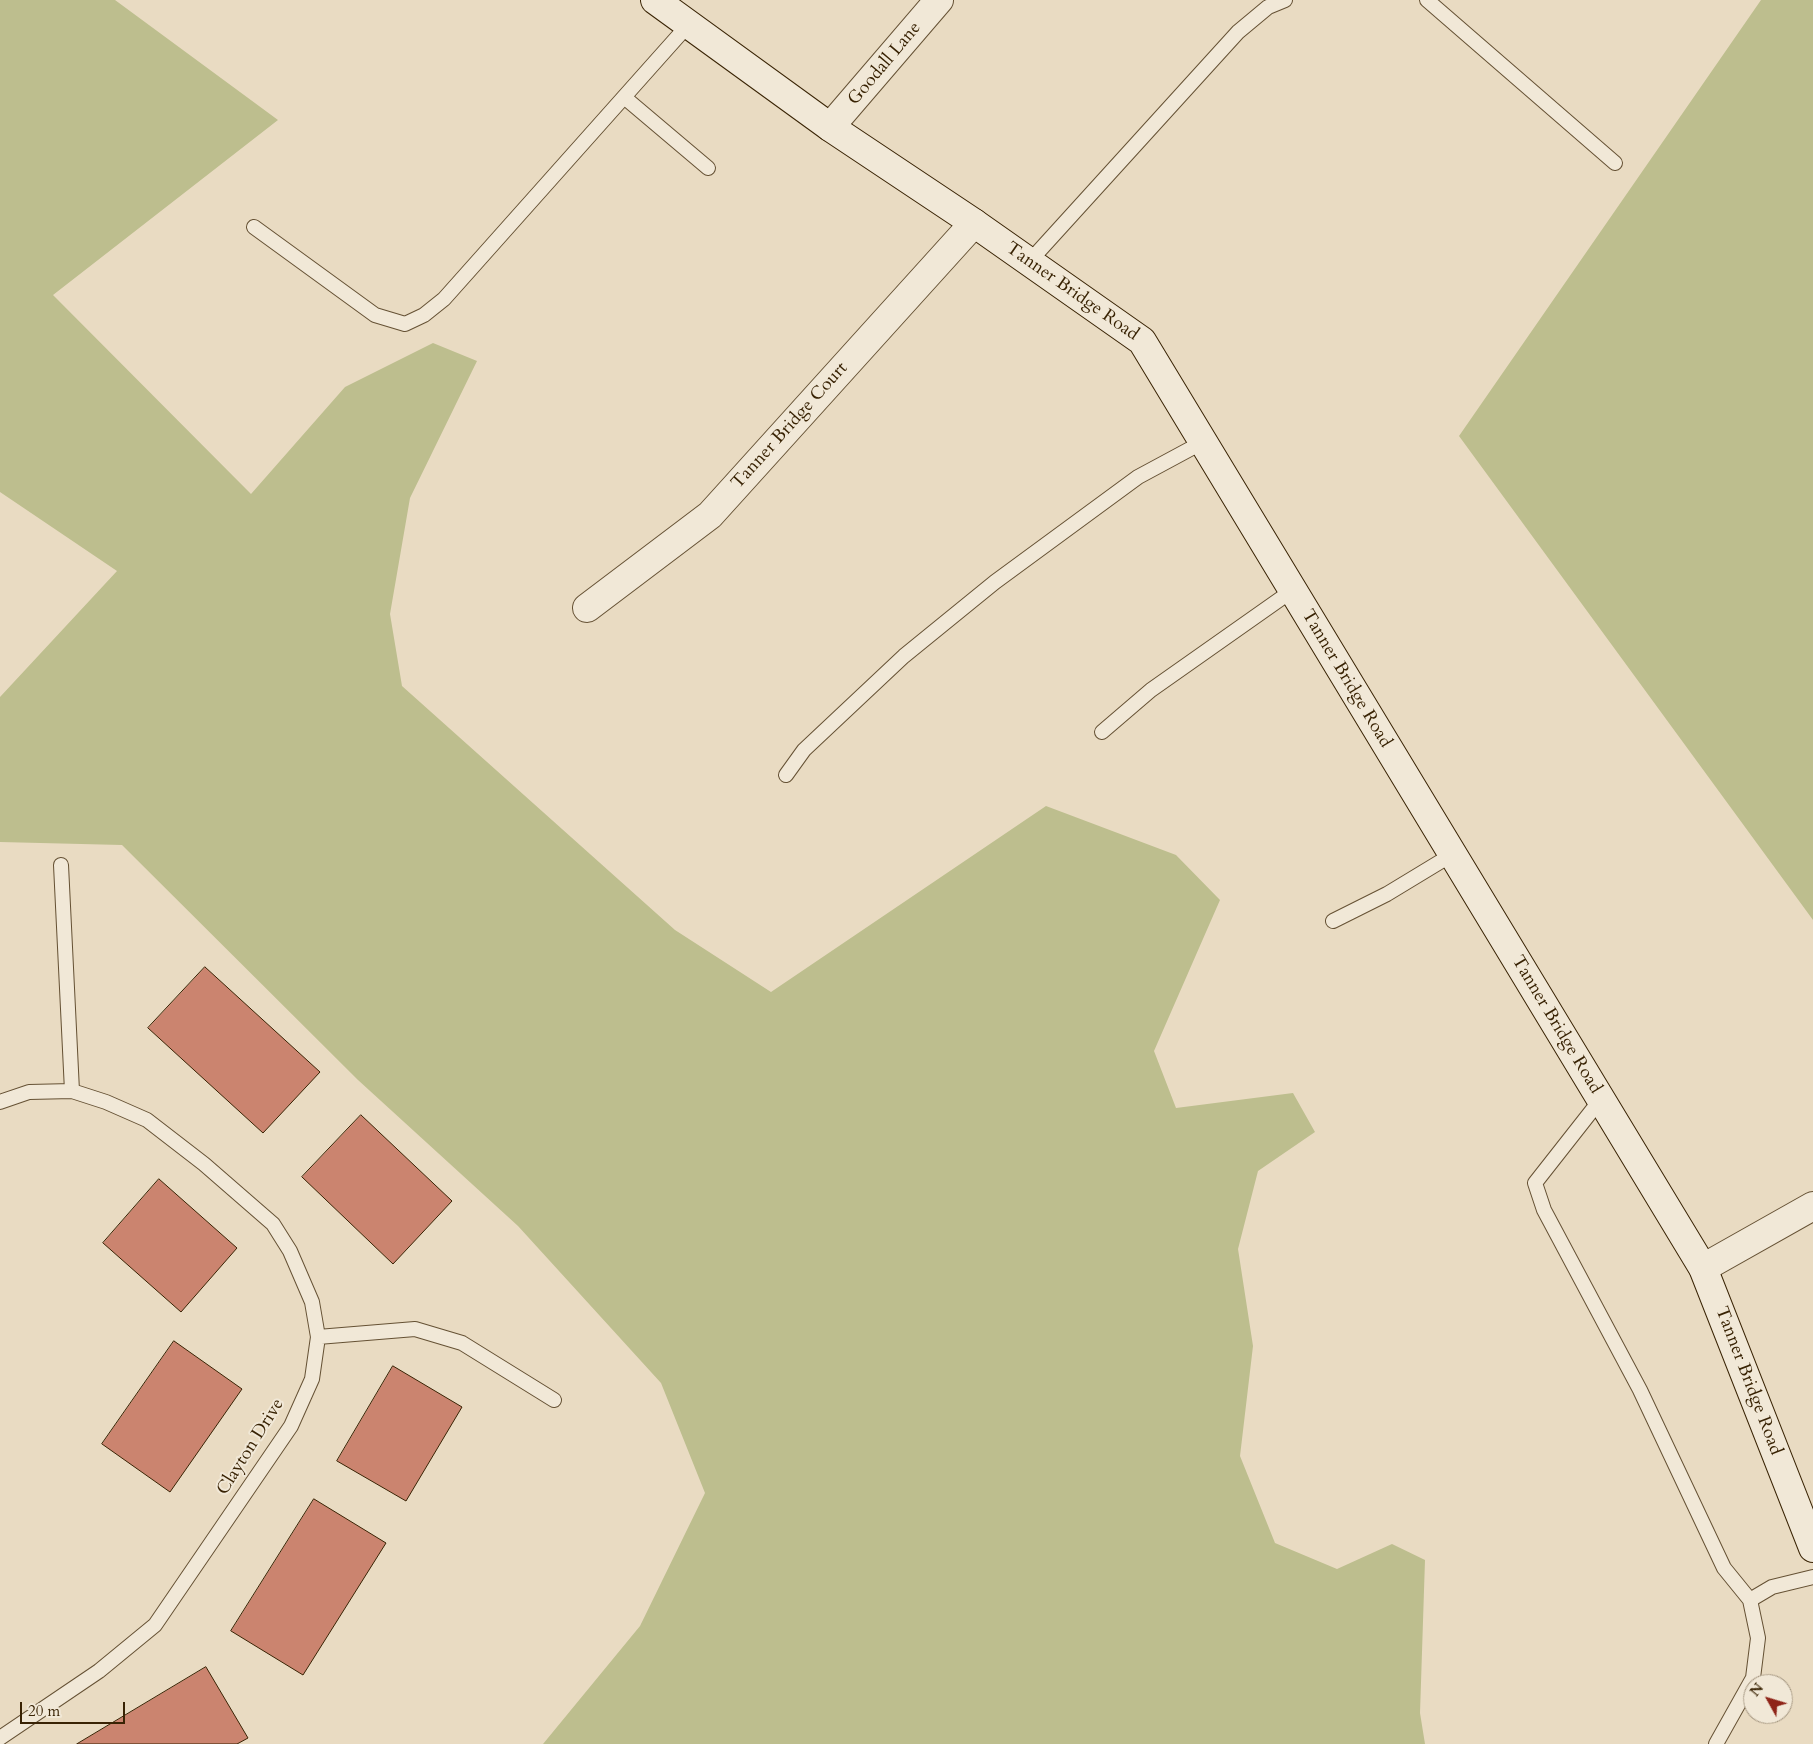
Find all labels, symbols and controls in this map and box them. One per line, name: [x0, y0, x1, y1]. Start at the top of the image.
street label: Goodall Lane: [844, 18, 926, 110]
street label: Tanner Bridge Road: [1001, 238, 1143, 346]
street label: Tanner Bridge Court: [727, 358, 853, 494]
street label: Tanner Bridge Road: [1296, 606, 1396, 752]
street label: Tanner Bridge Road: [1506, 952, 1606, 1098]
street label: Tanner Bridge Road: [1710, 1304, 1786, 1458]
street label: Clayton Drive: [213, 1395, 289, 1499]
north arrow: [1743, 1674, 1793, 1724]
text: N: [1746, 1679, 1768, 1701]
scale bar: [22, 1692, 128, 1724]
text: 20 m: [28, 1701, 60, 1721]

